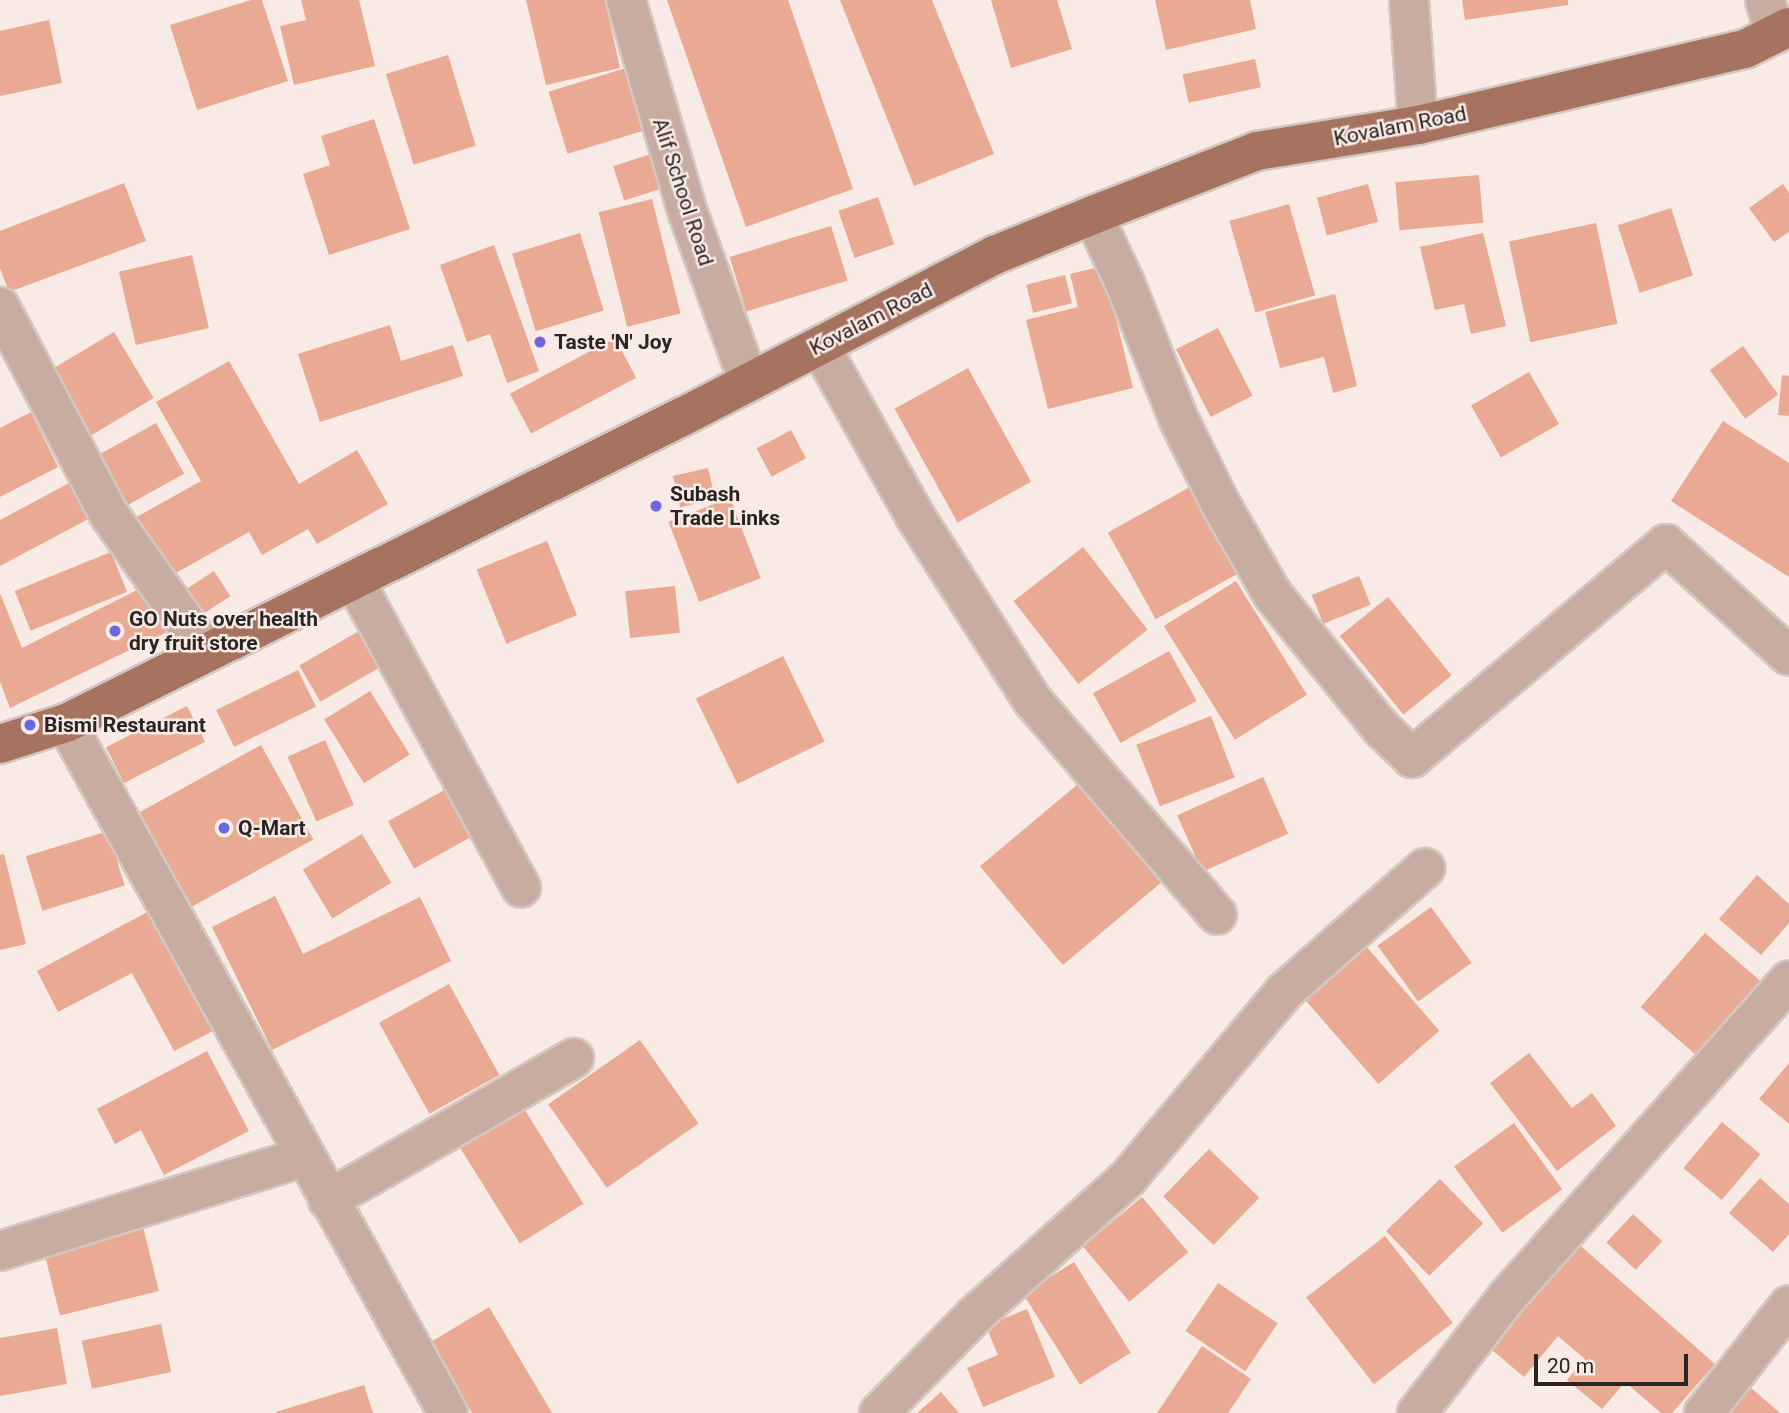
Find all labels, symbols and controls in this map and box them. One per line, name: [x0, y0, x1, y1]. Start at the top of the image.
street label: Kovalam Road: [1332, 101, 1468, 151]
street label: Alif School Road: [647, 115, 719, 269]
street label: Kovalam Road: [805, 277, 937, 361]
place label: Taste 'N' Joy: [554, 329, 672, 355]
marker: Taste 'N' Joy: [532, 334, 548, 350]
place label: Subash Trade Links: [670, 481, 780, 531]
marker: Subash Trade Links: [648, 498, 664, 514]
place label: GO Nuts over health dry fruit store: [129, 606, 318, 656]
marker: GO Nuts over health dry fruit store: [107, 623, 123, 639]
place label: Bismi Restaurant: [44, 712, 206, 738]
marker: Bismi Restaurant: [22, 717, 38, 733]
place label: Q-Mart: [238, 815, 306, 841]
marker: Q-Mart: [216, 820, 232, 836]
scale bar: [1537, 1340, 1691, 1384]
text: 20 m: [1547, 1354, 1594, 1378]

